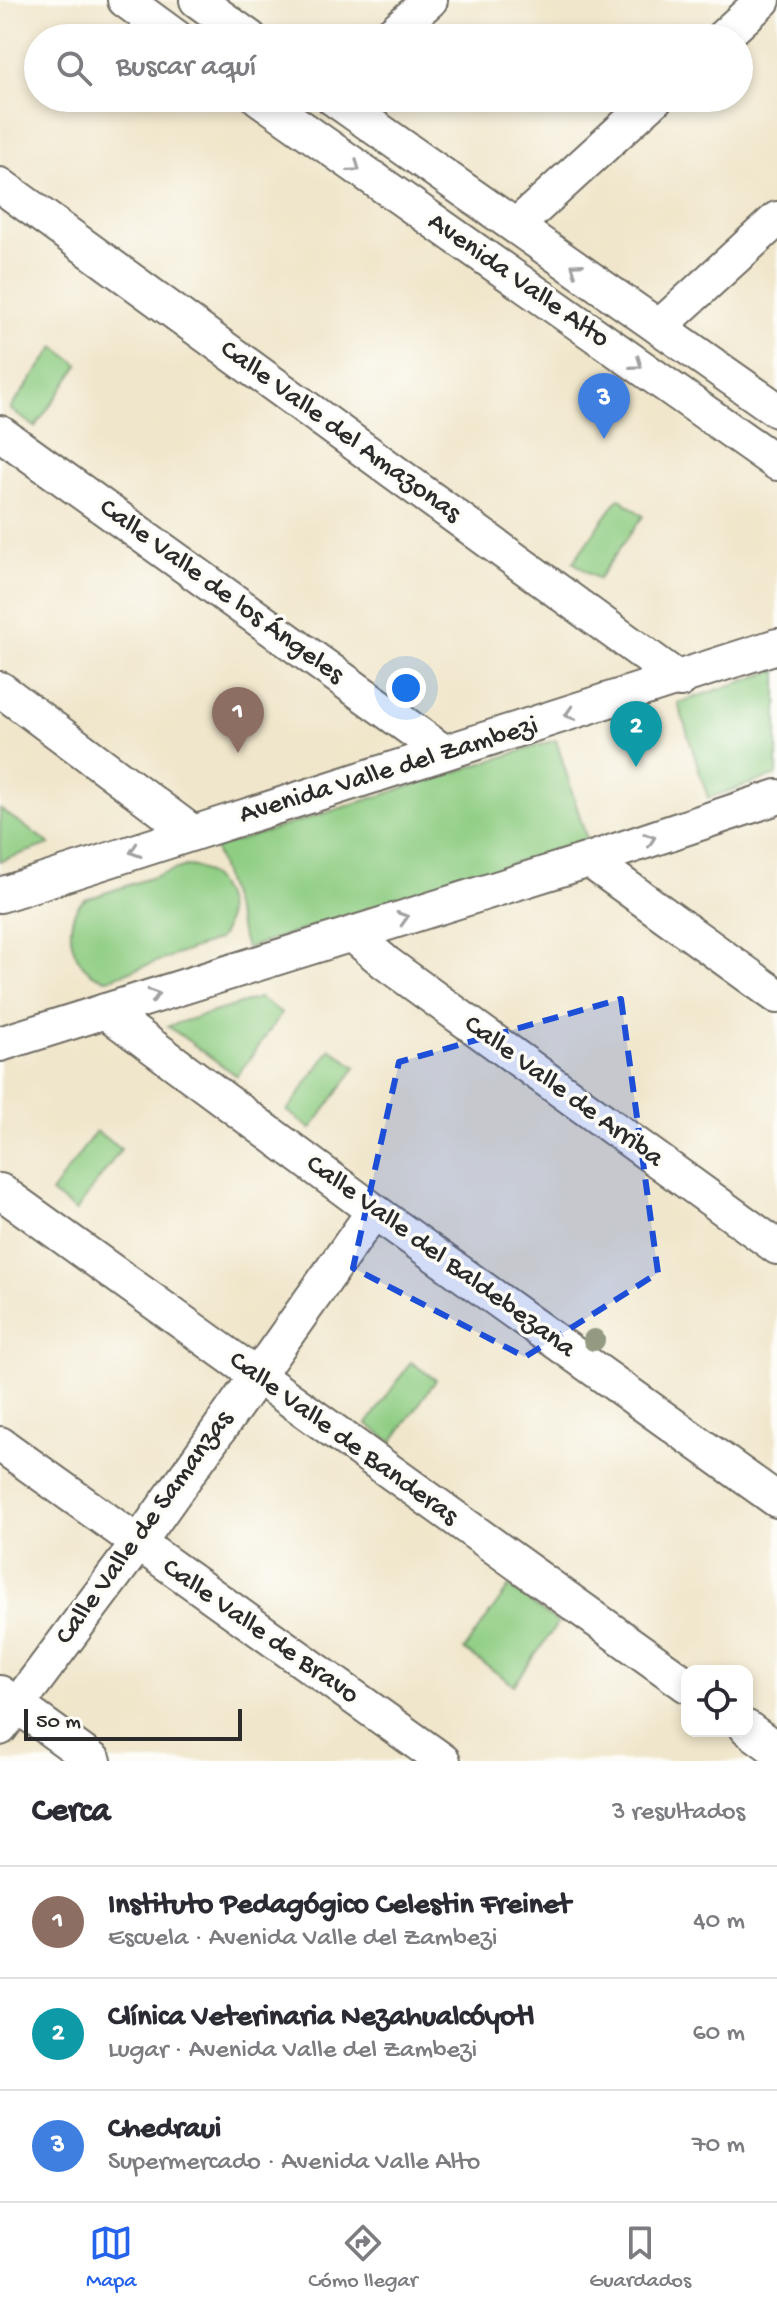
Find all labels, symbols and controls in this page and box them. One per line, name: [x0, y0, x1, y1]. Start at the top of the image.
search box: [24, 24, 753, 112]
icon: search: [52, 46, 96, 90]
text: Buscar aquí: [116, 51, 256, 86]
one-way arrow: [347, 157, 361, 172]
street label: Avenida Valle Alto: [421, 206, 615, 356]
one-way arrow: [570, 263, 584, 278]
street label: Calle Valle del Amazonas: [213, 333, 468, 531]
one-way arrow: [629, 354, 643, 369]
pin: 3: [578, 373, 630, 439]
street label: Calle Valle de los Ángeles: [92, 492, 351, 692]
your location: [386, 668, 426, 708]
pin: 1: [212, 687, 264, 753]
pin: 2: [610, 701, 662, 767]
one-way arrow: [563, 705, 577, 721]
street label: Avenida Valle del Zambezi: [236, 710, 542, 832]
one-way arrow: [643, 833, 657, 849]
one-way arrow: [129, 842, 143, 858]
one-way arrow: [395, 911, 409, 927]
one-way arrow: [147, 988, 161, 1004]
street label: Calle Valle de Arriba: [457, 1008, 671, 1176]
street label: Calle Valle del Baldebezana: [299, 1148, 582, 1367]
street label: Calle Valle de Banderas: [222, 1345, 465, 1534]
street label: Calle Valle de Samanzas: [49, 1404, 242, 1652]
street label: Calle Valle de Bravo: [155, 1552, 365, 1712]
map controls: [681, 1665, 753, 1737]
button: locate: [681, 1665, 753, 1737]
scale bar: [24, 1705, 242, 1741]
text: 50 m: [36, 1710, 81, 1736]
text: Cerca: [32, 1793, 110, 1833]
text: 3 resultados: [612, 1798, 745, 1829]
text: Instituto Pedagógico Celestin Freinet: [108, 1889, 571, 1924]
text: 1: [53, 1907, 63, 1938]
text: 40 m: [693, 1907, 745, 1938]
text: Escuela · Avenida Valle del Zambezi: [108, 1924, 497, 1955]
text: Clínica Veterinaria Nezahualcóyotl: [108, 2001, 534, 2036]
text: 2: [52, 2019, 64, 2050]
text: 60 m: [692, 2019, 745, 2050]
text: Lugar · Avenida Valle del Zambezi: [108, 2036, 477, 2067]
text: Chedraui: [108, 2113, 221, 2148]
text: 3: [51, 2131, 65, 2162]
text: 70 m: [692, 2131, 745, 2162]
text: Supermercado · Avenida Valle Alto: [108, 2148, 480, 2179]
tab: Mapa: [86, 2221, 136, 2295]
tab: Cómo llegar: [308, 2221, 417, 2295]
tab: Guardados: [589, 2221, 691, 2295]

